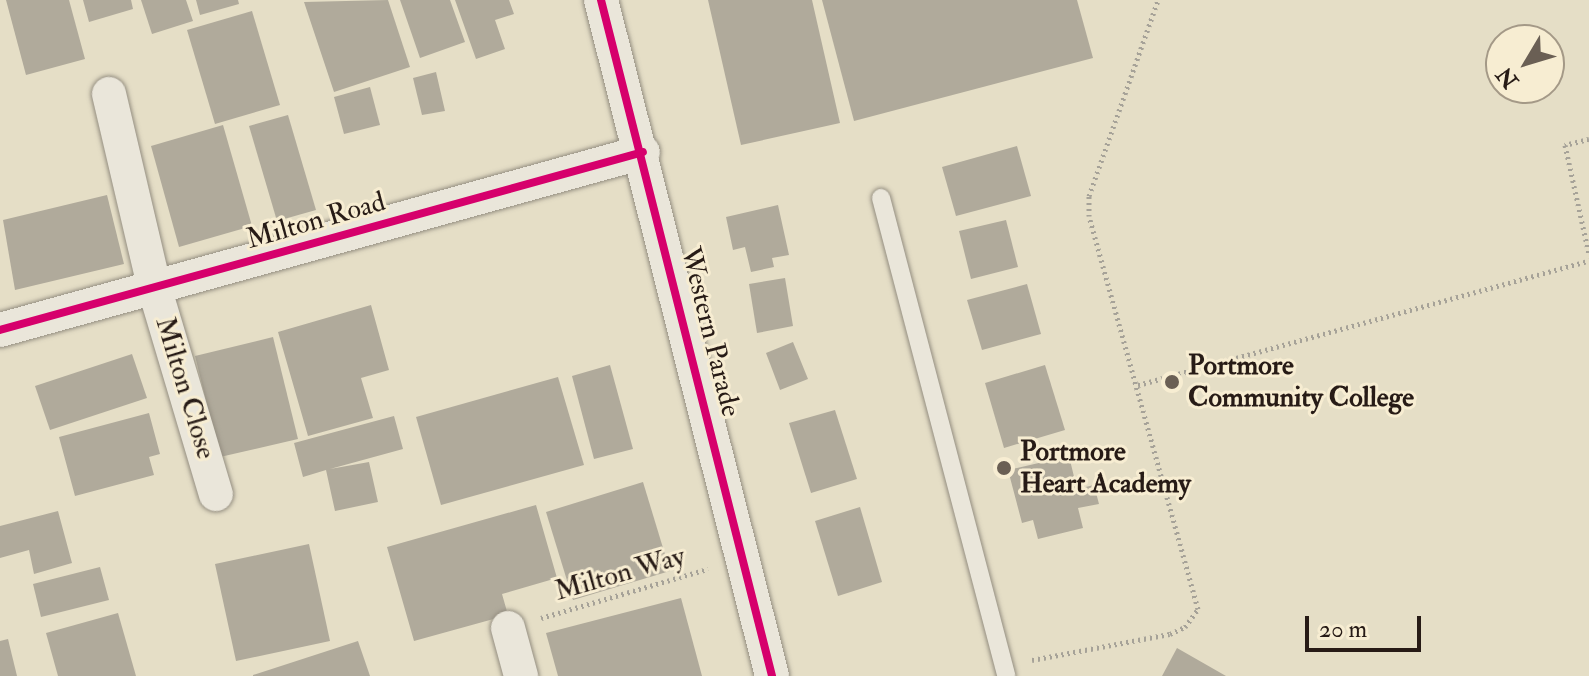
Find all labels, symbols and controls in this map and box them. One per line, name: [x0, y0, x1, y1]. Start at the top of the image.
north arrow: [1485, 24, 1565, 104]
text: N: [1491, 61, 1525, 94]
street label: Milton Road: [243, 185, 389, 257]
street label: Western Parade: [673, 244, 747, 420]
street label: Milton Close: [147, 313, 223, 463]
place label: Portmore Community College: [1188, 349, 1414, 415]
marker: Portmore Community College: [1163, 373, 1181, 391]
place label: Portmore Heart Academy: [1020, 435, 1191, 501]
marker: Portmore Heart Academy: [995, 459, 1013, 477]
street label: Milton Way: [551, 539, 689, 609]
scale bar: [1309, 600, 1425, 650]
text: 20 m: [1319, 614, 1367, 645]

